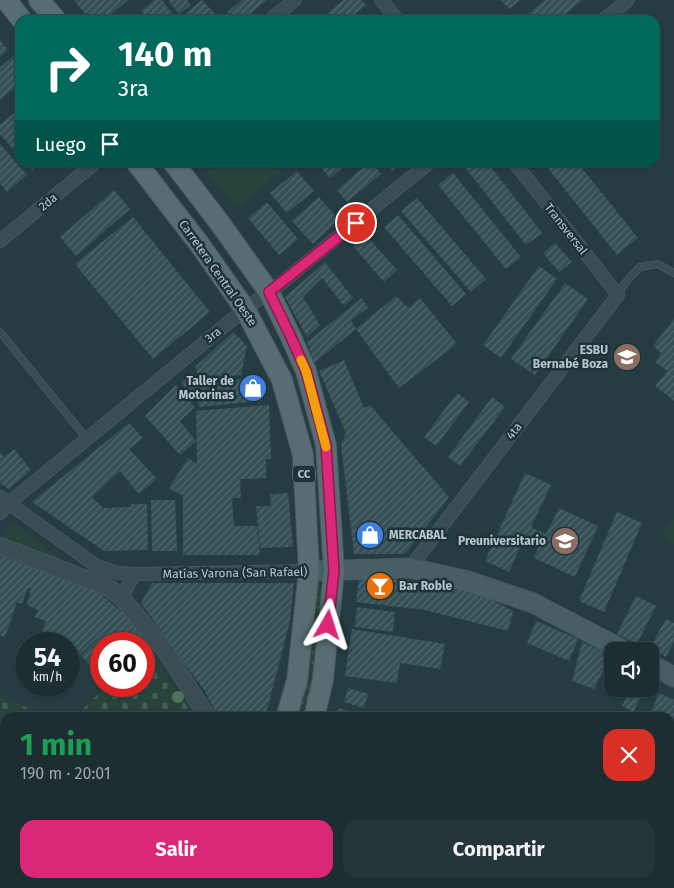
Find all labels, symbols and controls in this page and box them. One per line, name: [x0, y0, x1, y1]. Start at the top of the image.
text: 140 m: [118, 33, 212, 75]
icon: right: [35, 35, 100, 100]
text: 3ra: [118, 75, 149, 102]
icon: arrive: [96, 130, 124, 158]
text: Luego: [35, 133, 86, 156]
street label: 2da: [36, 190, 60, 214]
street label: Transversal: [542, 201, 591, 258]
pin: [335, 202, 377, 244]
icon: arrive: [342, 209, 370, 237]
street label: Carretera Central Oeste: [176, 217, 260, 329]
street label: 3ra: [202, 324, 224, 346]
school or university icon: ESBU Bernabé Boza: [612, 342, 642, 372]
place label: ESBU Bernabé Boza: [533, 343, 608, 371]
shop icon: Taller de Motorinas: [238, 373, 268, 403]
place label: Taller de Motorinas: [179, 374, 234, 402]
street label: 4ta: [503, 420, 525, 442]
road number: CC: [293, 466, 315, 482]
shop icon: MERCABAL: [355, 520, 385, 550]
school or university icon: Preuniversitario: [550, 526, 580, 556]
place label: MERCABAL: [389, 528, 447, 542]
place label: Preuniversitario: [458, 534, 546, 548]
street label: Matías Varona (San Rafael): [163, 565, 308, 581]
bar icon: Bar Roble: [365, 571, 395, 601]
place label: Bar Roble: [399, 579, 453, 593]
position arrow: [301, 598, 353, 650]
speed limit sign: 60: [90, 632, 155, 697]
map controls: [604, 642, 659, 697]
button: sound: [604, 642, 659, 697]
text: 54: [34, 643, 61, 673]
text: km/h: [33, 670, 62, 684]
text: 1 min: [20, 727, 92, 763]
button: close: [603, 729, 655, 781]
text: 190 m · 20:01: [20, 764, 111, 783]
button: Salir: [20, 820, 333, 878]
button: Compartir: [343, 820, 655, 878]

